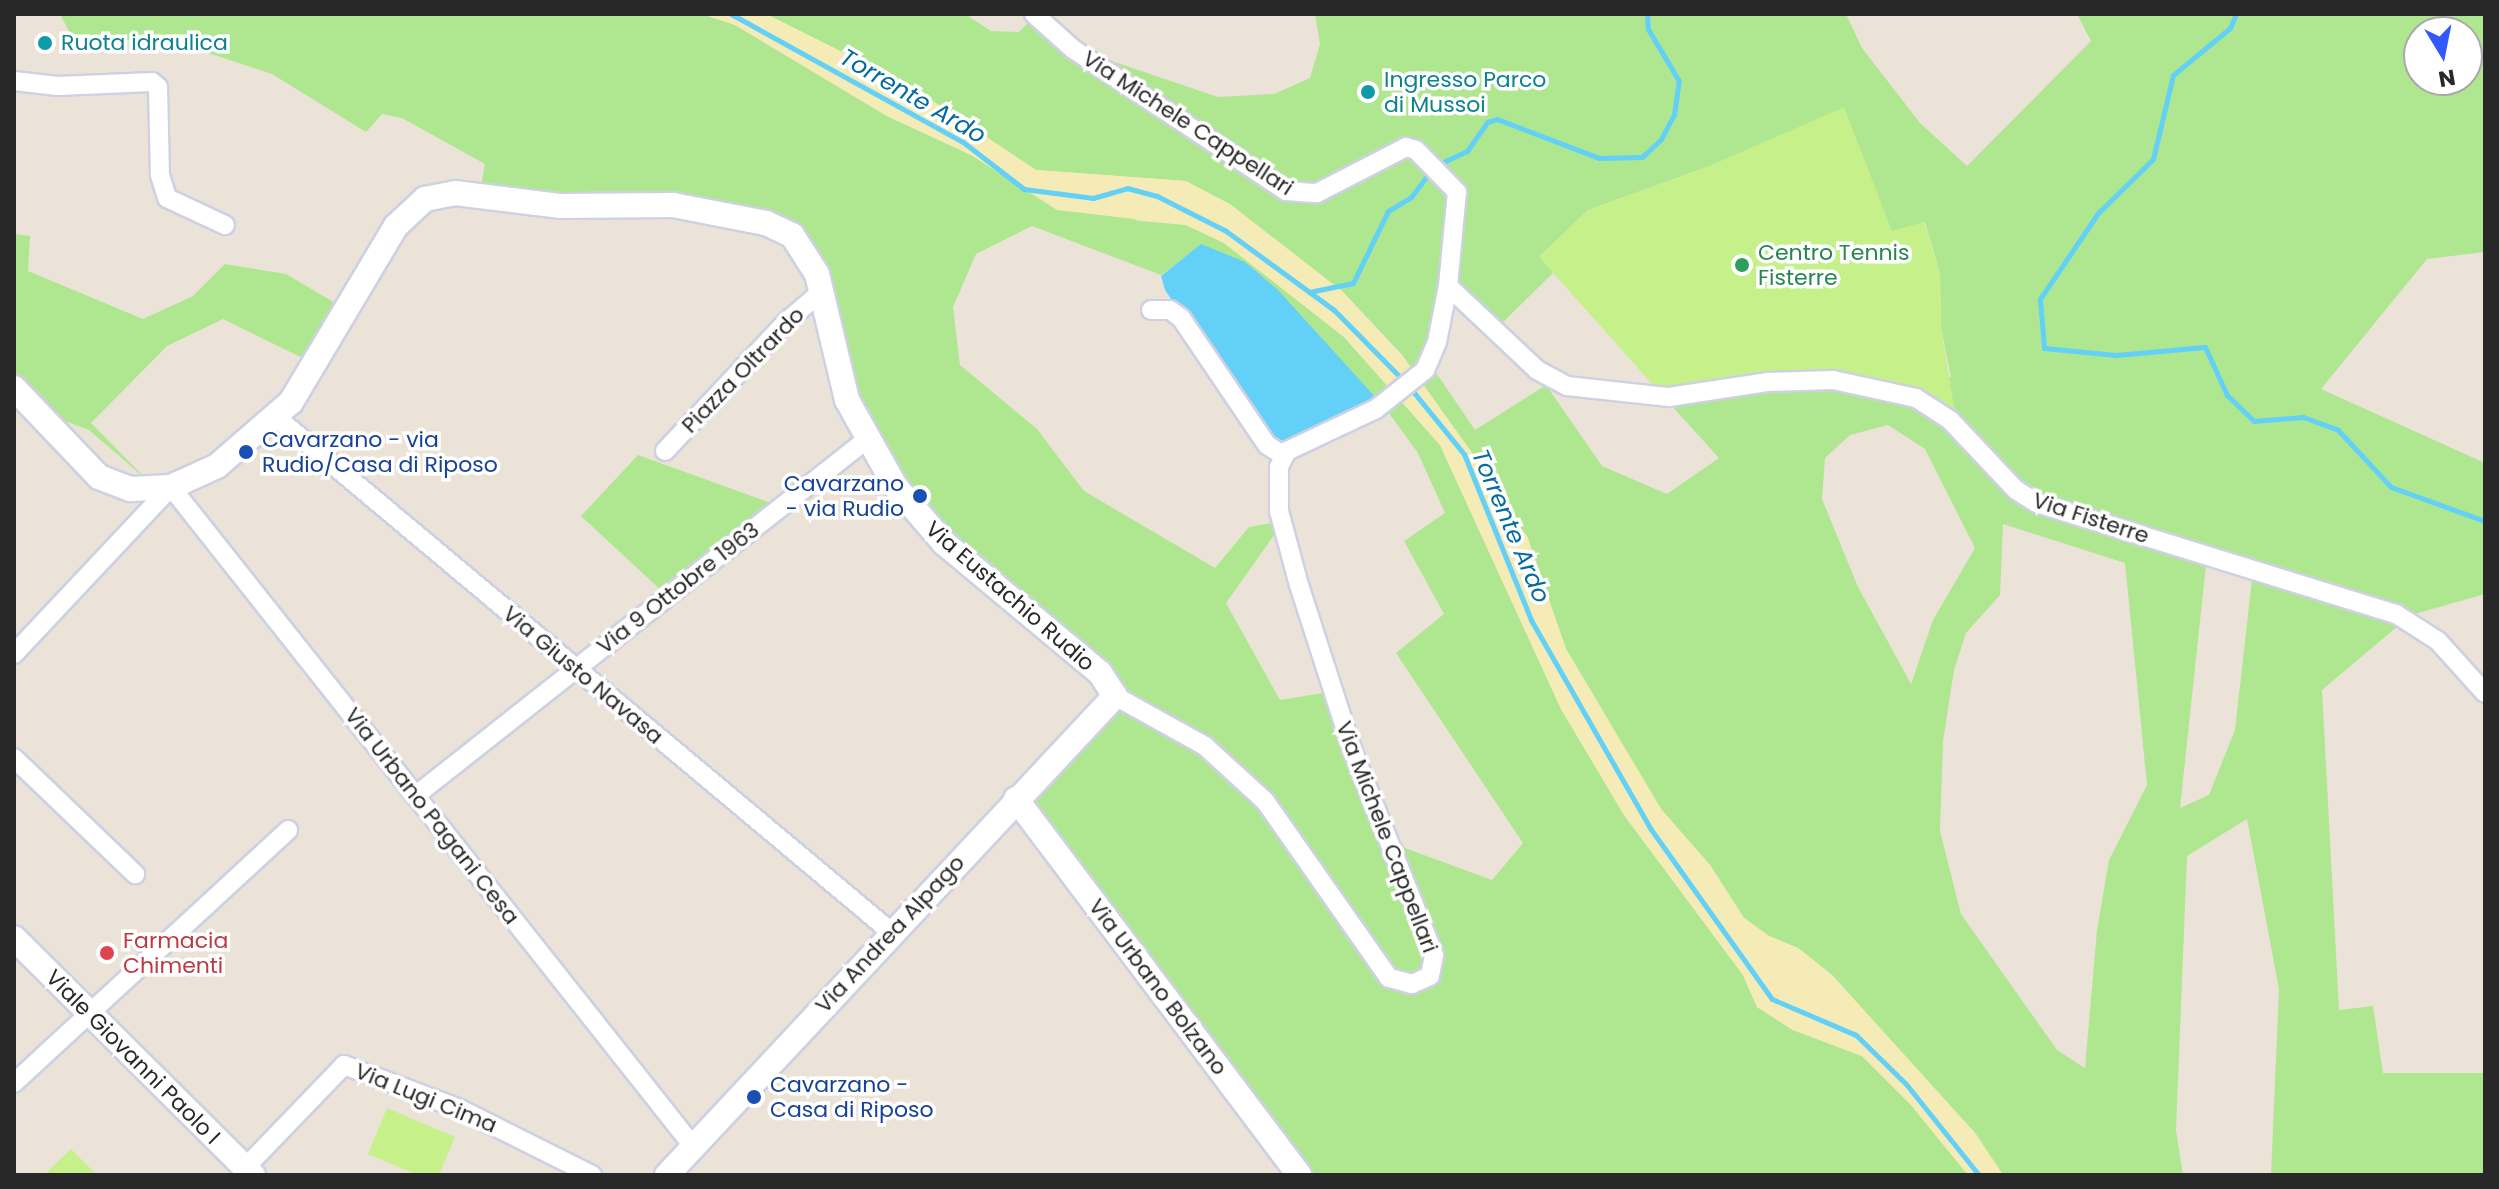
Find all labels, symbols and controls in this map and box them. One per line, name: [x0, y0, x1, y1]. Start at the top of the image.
north arrow: [2403, 16, 2483, 96]
place label: Ruota idraulica: [61, 30, 228, 56]
marker: Ruota idraulica: [36, 34, 54, 52]
water label: Torrente Ardo: [835, 43, 991, 149]
street label: Via Michele Cappellari: [1078, 45, 1298, 201]
text: N: [2436, 61, 2458, 95]
place label: Ingresso Parco di Mussoi: [1384, 66, 1546, 118]
marker: Ingresso Parco di Mussoi: [1359, 83, 1377, 101]
place label: Centro Tennis Fisterre: [1758, 239, 1909, 290]
marker: Centro Tennis Fisterre: [1733, 256, 1751, 274]
street label: Piazza Oltrardo: [676, 302, 810, 438]
place label: Cavarzano - via Rudio/Casa di Riposo: [262, 426, 498, 478]
marker: Cavarzano - via Rudio/Casa di Riposo: [237, 443, 255, 461]
water label: Torrente Ardo: [1466, 445, 1556, 607]
place label: Cavarzano - via Rudio: [784, 470, 904, 522]
marker: Cavarzano - via Rudio: [911, 487, 929, 505]
street label: Via Fisterre: [2030, 487, 2152, 549]
street label: Via Eustachio Rudio: [920, 515, 1100, 677]
street label: Via 9 Ottobre 1963: [592, 516, 764, 660]
street label: Via Giusto Navasa: [498, 600, 668, 750]
street label: Via Urbano Pagani Cesa: [339, 702, 525, 930]
street label: Via Michele Cappellari: [1331, 717, 1443, 957]
street label: Via Andrea Alpago: [810, 850, 970, 1018]
street label: Via Urbano Bolzano: [1083, 894, 1233, 1080]
place label: Farmacia Chimenti: [123, 927, 228, 978]
marker: Farmacia Chimenti: [98, 944, 116, 962]
street label: Viale Giovanni Paolo I: [40, 964, 226, 1150]
street label: Via Lugi Cima: [351, 1058, 501, 1138]
place label: Cavarzano - Casa di Riposo: [770, 1071, 934, 1122]
marker: Cavarzano - Casa di Riposo: [745, 1088, 763, 1106]

